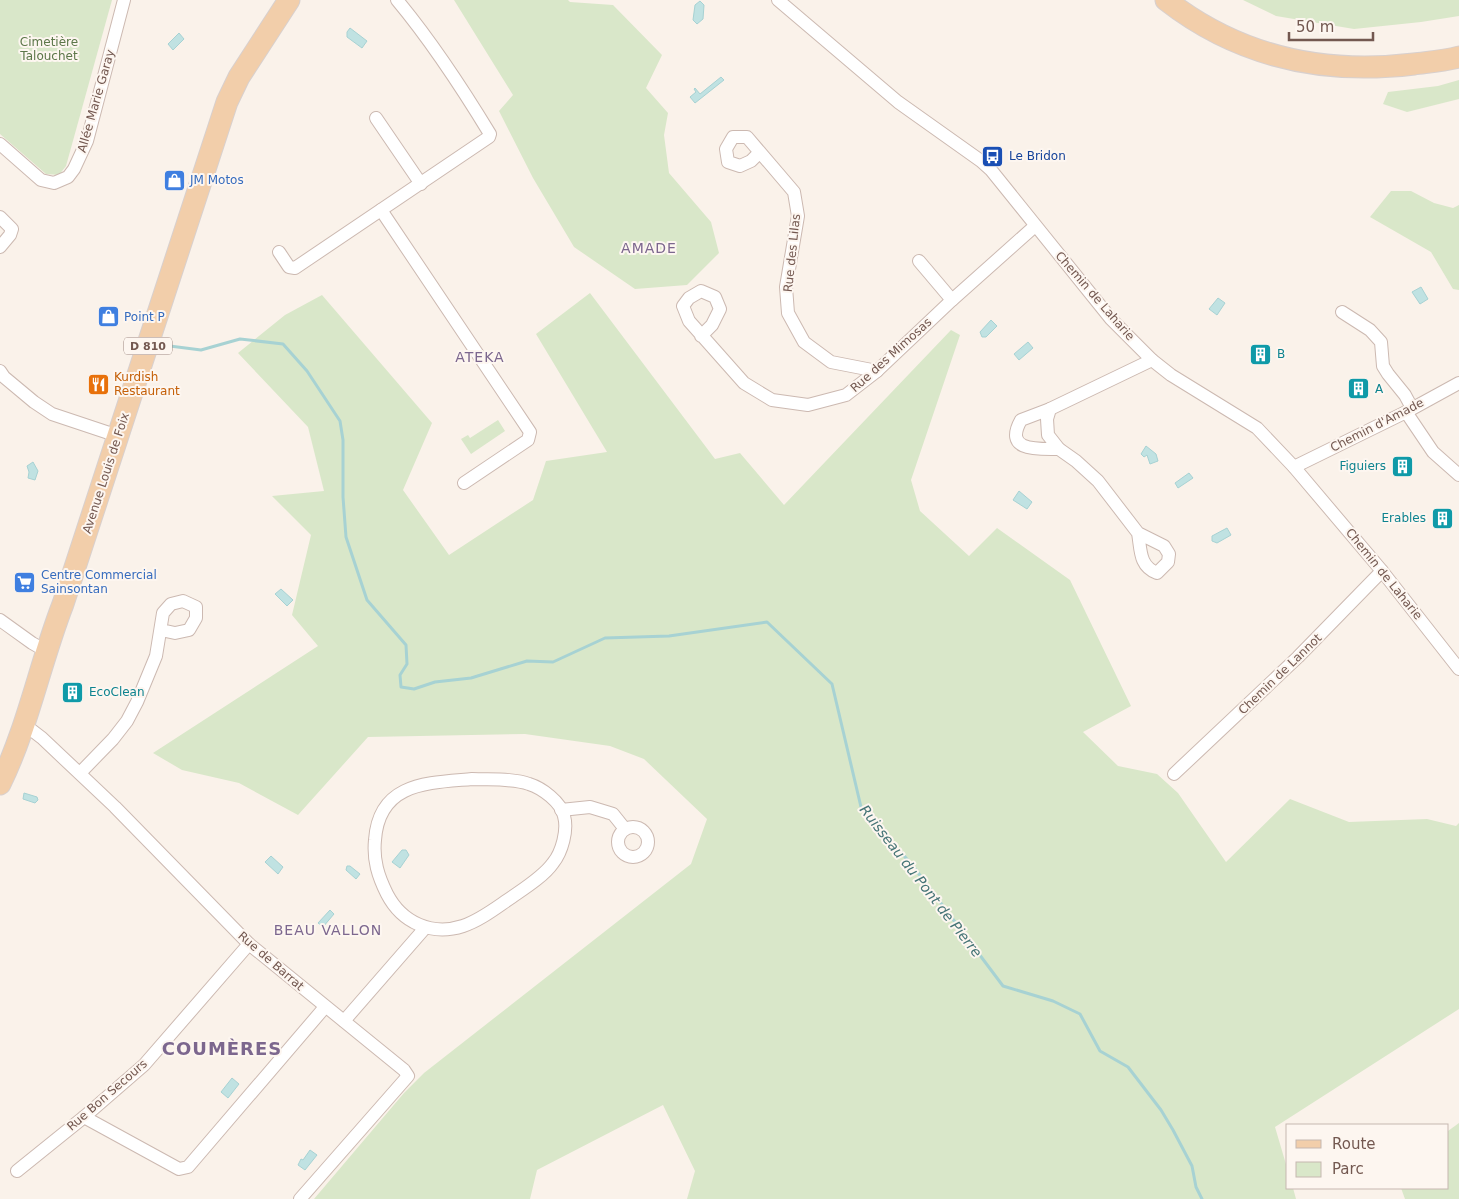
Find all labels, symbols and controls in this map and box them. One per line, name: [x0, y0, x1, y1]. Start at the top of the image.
scale bar: [1289, 10, 1373, 42]
text: 50 m: [1296, 18, 1334, 36]
park label: Cimetière Talouchet: [19, 35, 78, 63]
street label: Allée Marie Garay: [75, 48, 117, 154]
bus stop icon: Le Bridon: [981, 144, 1005, 168]
place label: Le Bridon: [1009, 149, 1066, 163]
shop icon: JM Motos: [162, 168, 186, 192]
place label: JM Motos: [189, 173, 244, 187]
street label: Rue des Lilas: [781, 213, 803, 293]
district label: AMADE: [621, 240, 677, 256]
street label: Chemin de Laharie: [1053, 249, 1137, 343]
shop icon: Point P: [96, 305, 120, 329]
place label: Point P: [124, 310, 165, 324]
street label: Rue des Mimosas: [848, 315, 934, 395]
road number: D 810: [124, 338, 172, 354]
building icon: B: [1249, 342, 1273, 366]
place label: B: [1277, 347, 1285, 361]
district label: ATEKA: [455, 349, 505, 365]
place label: Kurdish Restaurant: [114, 370, 180, 398]
restaurant icon: Kurdish Restaurant: [86, 372, 110, 396]
building icon: A: [1347, 377, 1371, 401]
place label: A: [1375, 382, 1384, 396]
street label: Chemin d'Amade: [1328, 395, 1426, 455]
street label: Avenue Louis de Foix: [80, 411, 132, 535]
building icon: Figuiers: [1390, 454, 1414, 478]
place label: Figuiers: [1340, 459, 1386, 473]
building icon: Erables: [1430, 506, 1454, 530]
place label: Erables: [1382, 511, 1426, 525]
street label: Chemin de Laharie: [1343, 526, 1425, 622]
place label: Centre Commercial Sainsontan: [41, 568, 157, 596]
supermarket icon: Centre Commercial Sainsontan: [13, 570, 37, 594]
street label: Chemin de Lannot: [1236, 631, 1325, 717]
building icon: EcoClean: [61, 680, 85, 704]
place label: EcoClean: [89, 685, 145, 699]
water label: Ruisseau du Pont de Pierre: [857, 802, 985, 960]
district label: BEAU VALLON: [274, 922, 382, 938]
street label: Rue de Barrat: [235, 929, 307, 994]
district label: COUMÈRES: [162, 1038, 282, 1059]
street label: Rue Bon Secours: [64, 1056, 150, 1134]
legend: [1286, 1124, 1449, 1189]
text: Route: [1332, 1135, 1376, 1153]
text: Parc: [1332, 1160, 1364, 1178]

